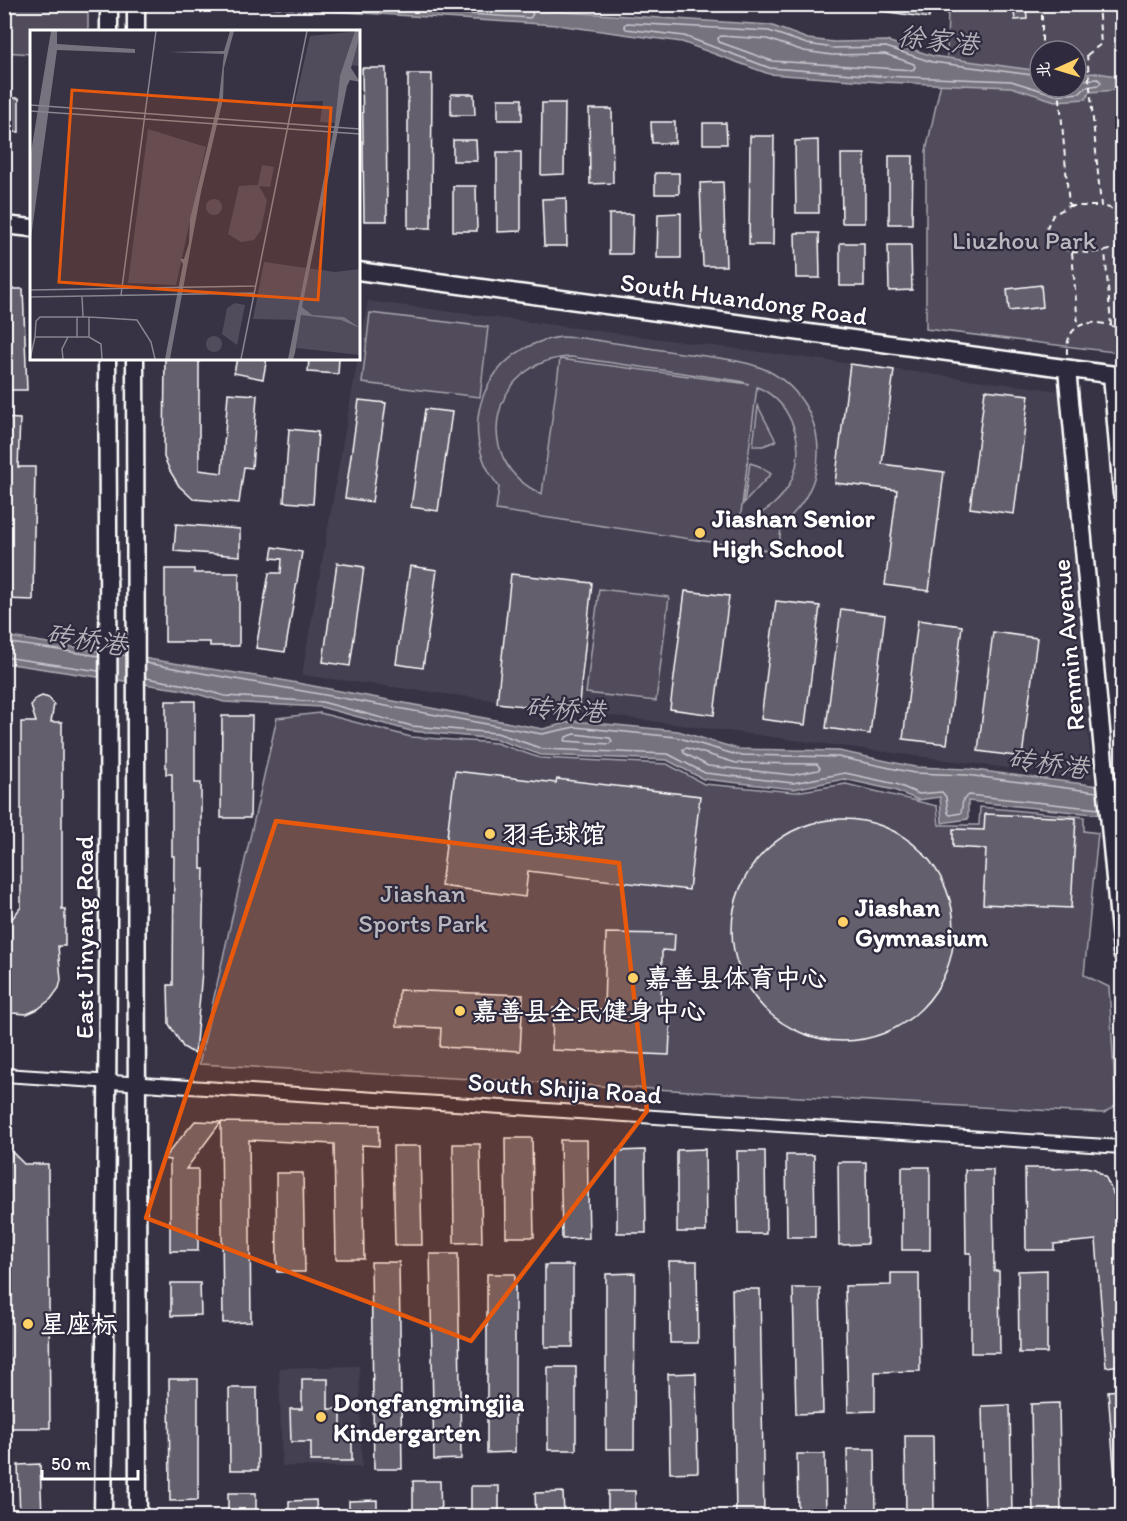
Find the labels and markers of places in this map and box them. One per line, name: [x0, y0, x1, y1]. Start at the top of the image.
place label: Jiashan Senior High School: [711, 502, 876, 564]
marker: Jiashan Senior High School: [693, 526, 707, 540]
place label: 羽毛球馆: [502, 818, 606, 850]
marker: 羽毛球馆: [483, 827, 497, 841]
place label: Jiashan Gymnasium: [854, 891, 989, 953]
marker: Jiashan Gymnasium: [836, 915, 850, 929]
place label: 嘉善县体育中心: [645, 962, 827, 994]
marker: 嘉善县体育中心: [626, 971, 640, 985]
place label: 嘉善县全民健身中心: [472, 995, 706, 1027]
marker: 嘉善县全民健身中心: [453, 1004, 467, 1018]
place label: 星座标: [40, 1308, 118, 1340]
marker: 星座标: [21, 1317, 35, 1331]
place label: Dongfangmingjia Kindergarten: [333, 1386, 524, 1448]
marker: Dongfangmingjia Kindergarten: [314, 1410, 328, 1424]

